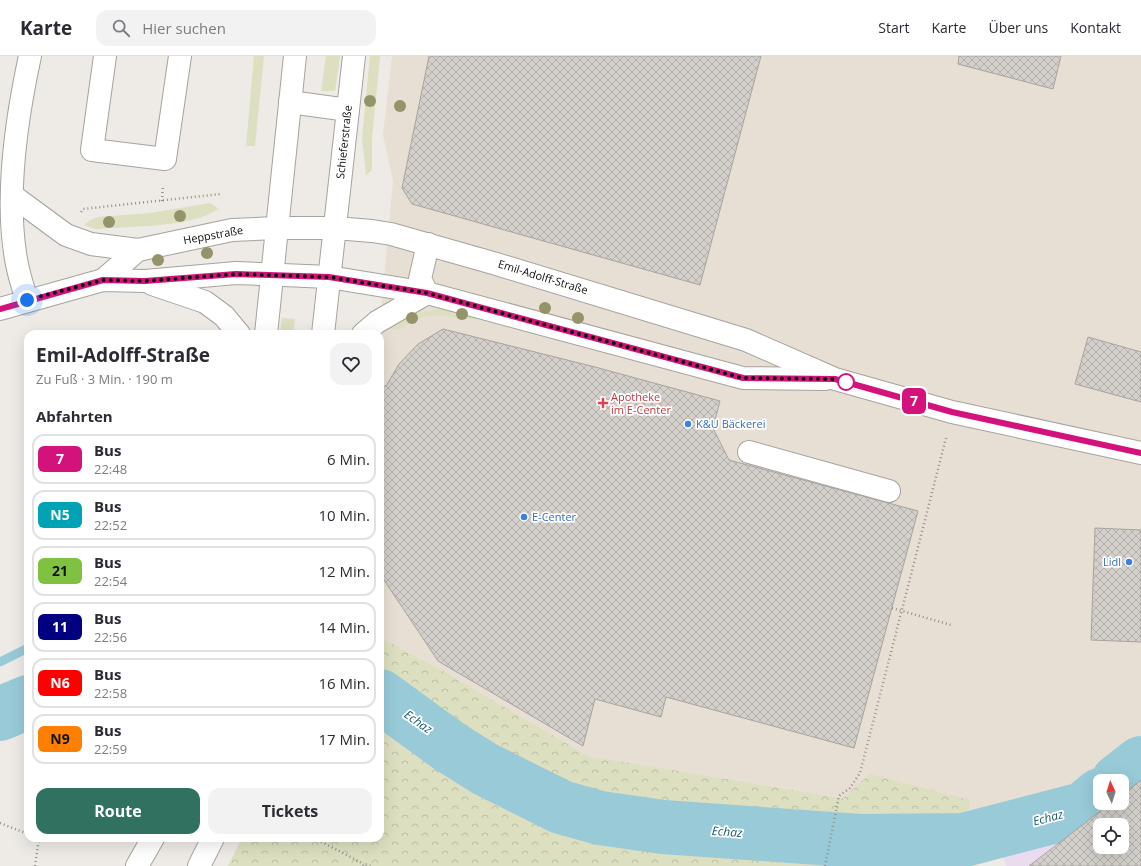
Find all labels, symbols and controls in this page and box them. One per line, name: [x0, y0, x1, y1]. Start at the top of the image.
search box: [96, 10, 376, 46]
text: Karte: [20, 15, 72, 41]
icon: search: [110, 17, 132, 39]
text: Hier suchen: [142, 18, 226, 38]
text: Start: [878, 18, 910, 37]
text: Karte: [932, 18, 966, 37]
text: Über uns: [988, 18, 1048, 37]
text: Kontakt: [1070, 18, 1121, 37]
street label: Schieferstraße: [332, 104, 355, 180]
street label: Heppstraße: [182, 222, 244, 247]
street label: Emil-Adolff-Straße: [496, 256, 590, 297]
your location: [17, 290, 37, 310]
text: Emil-Adolff-Straße: [36, 342, 210, 368]
button: heart: [330, 343, 372, 385]
text: Zu Fuß · 3 Min. · 190 m: [36, 370, 173, 388]
unlabelled marker: [837, 373, 855, 391]
line badge: 7: [901, 388, 927, 414]
place label: Apotheke im E-Center: [611, 389, 671, 417]
text: 7: [910, 391, 918, 410]
marker: Apotheke im E-Center: [598, 398, 608, 408]
text: Abfahrten: [36, 406, 113, 426]
place label: K&U Bäckerei: [696, 416, 766, 431]
marker: K&U Bäckerei: [683, 419, 693, 429]
text: Bus: [94, 440, 121, 460]
text: 7: [56, 449, 64, 468]
text: 6 Min.: [327, 449, 370, 469]
text: 22:48: [94, 460, 127, 478]
text: Bus: [94, 496, 121, 516]
text: N5: [50, 505, 70, 524]
text: 10 Min.: [319, 505, 370, 525]
place label: E-Center: [532, 509, 577, 524]
marker: E-Center: [519, 512, 529, 522]
text: 22:52: [94, 516, 127, 534]
text: Bus: [94, 552, 121, 572]
place label: Lidl: [1103, 554, 1121, 569]
marker: Lidl: [1124, 557, 1134, 567]
text: 21: [52, 561, 68, 580]
text: 12 Min.: [319, 561, 370, 581]
text: 22:54: [94, 572, 127, 590]
text: Bus: [94, 608, 121, 628]
text: 11: [52, 617, 68, 636]
text: 14 Min.: [319, 617, 370, 637]
text: 22:56: [94, 628, 127, 646]
text: Bus: [94, 664, 121, 684]
text: N6: [50, 673, 70, 692]
text: 16 Min.: [319, 673, 370, 693]
text: 22:58: [94, 684, 127, 702]
water label: Echaz: [401, 706, 436, 738]
text: Bus: [94, 720, 121, 740]
text: N9: [50, 729, 70, 748]
text: 17 Min.: [319, 729, 370, 749]
text: 22:59: [94, 740, 127, 758]
north arrow: [1093, 774, 1129, 810]
map controls: [1093, 774, 1129, 854]
button: Route: [36, 788, 200, 834]
button: Tickets: [208, 788, 372, 834]
water label: Echaz: [1031, 805, 1066, 830]
button: locate: [1093, 818, 1129, 854]
water label: Echaz: [711, 822, 744, 841]

